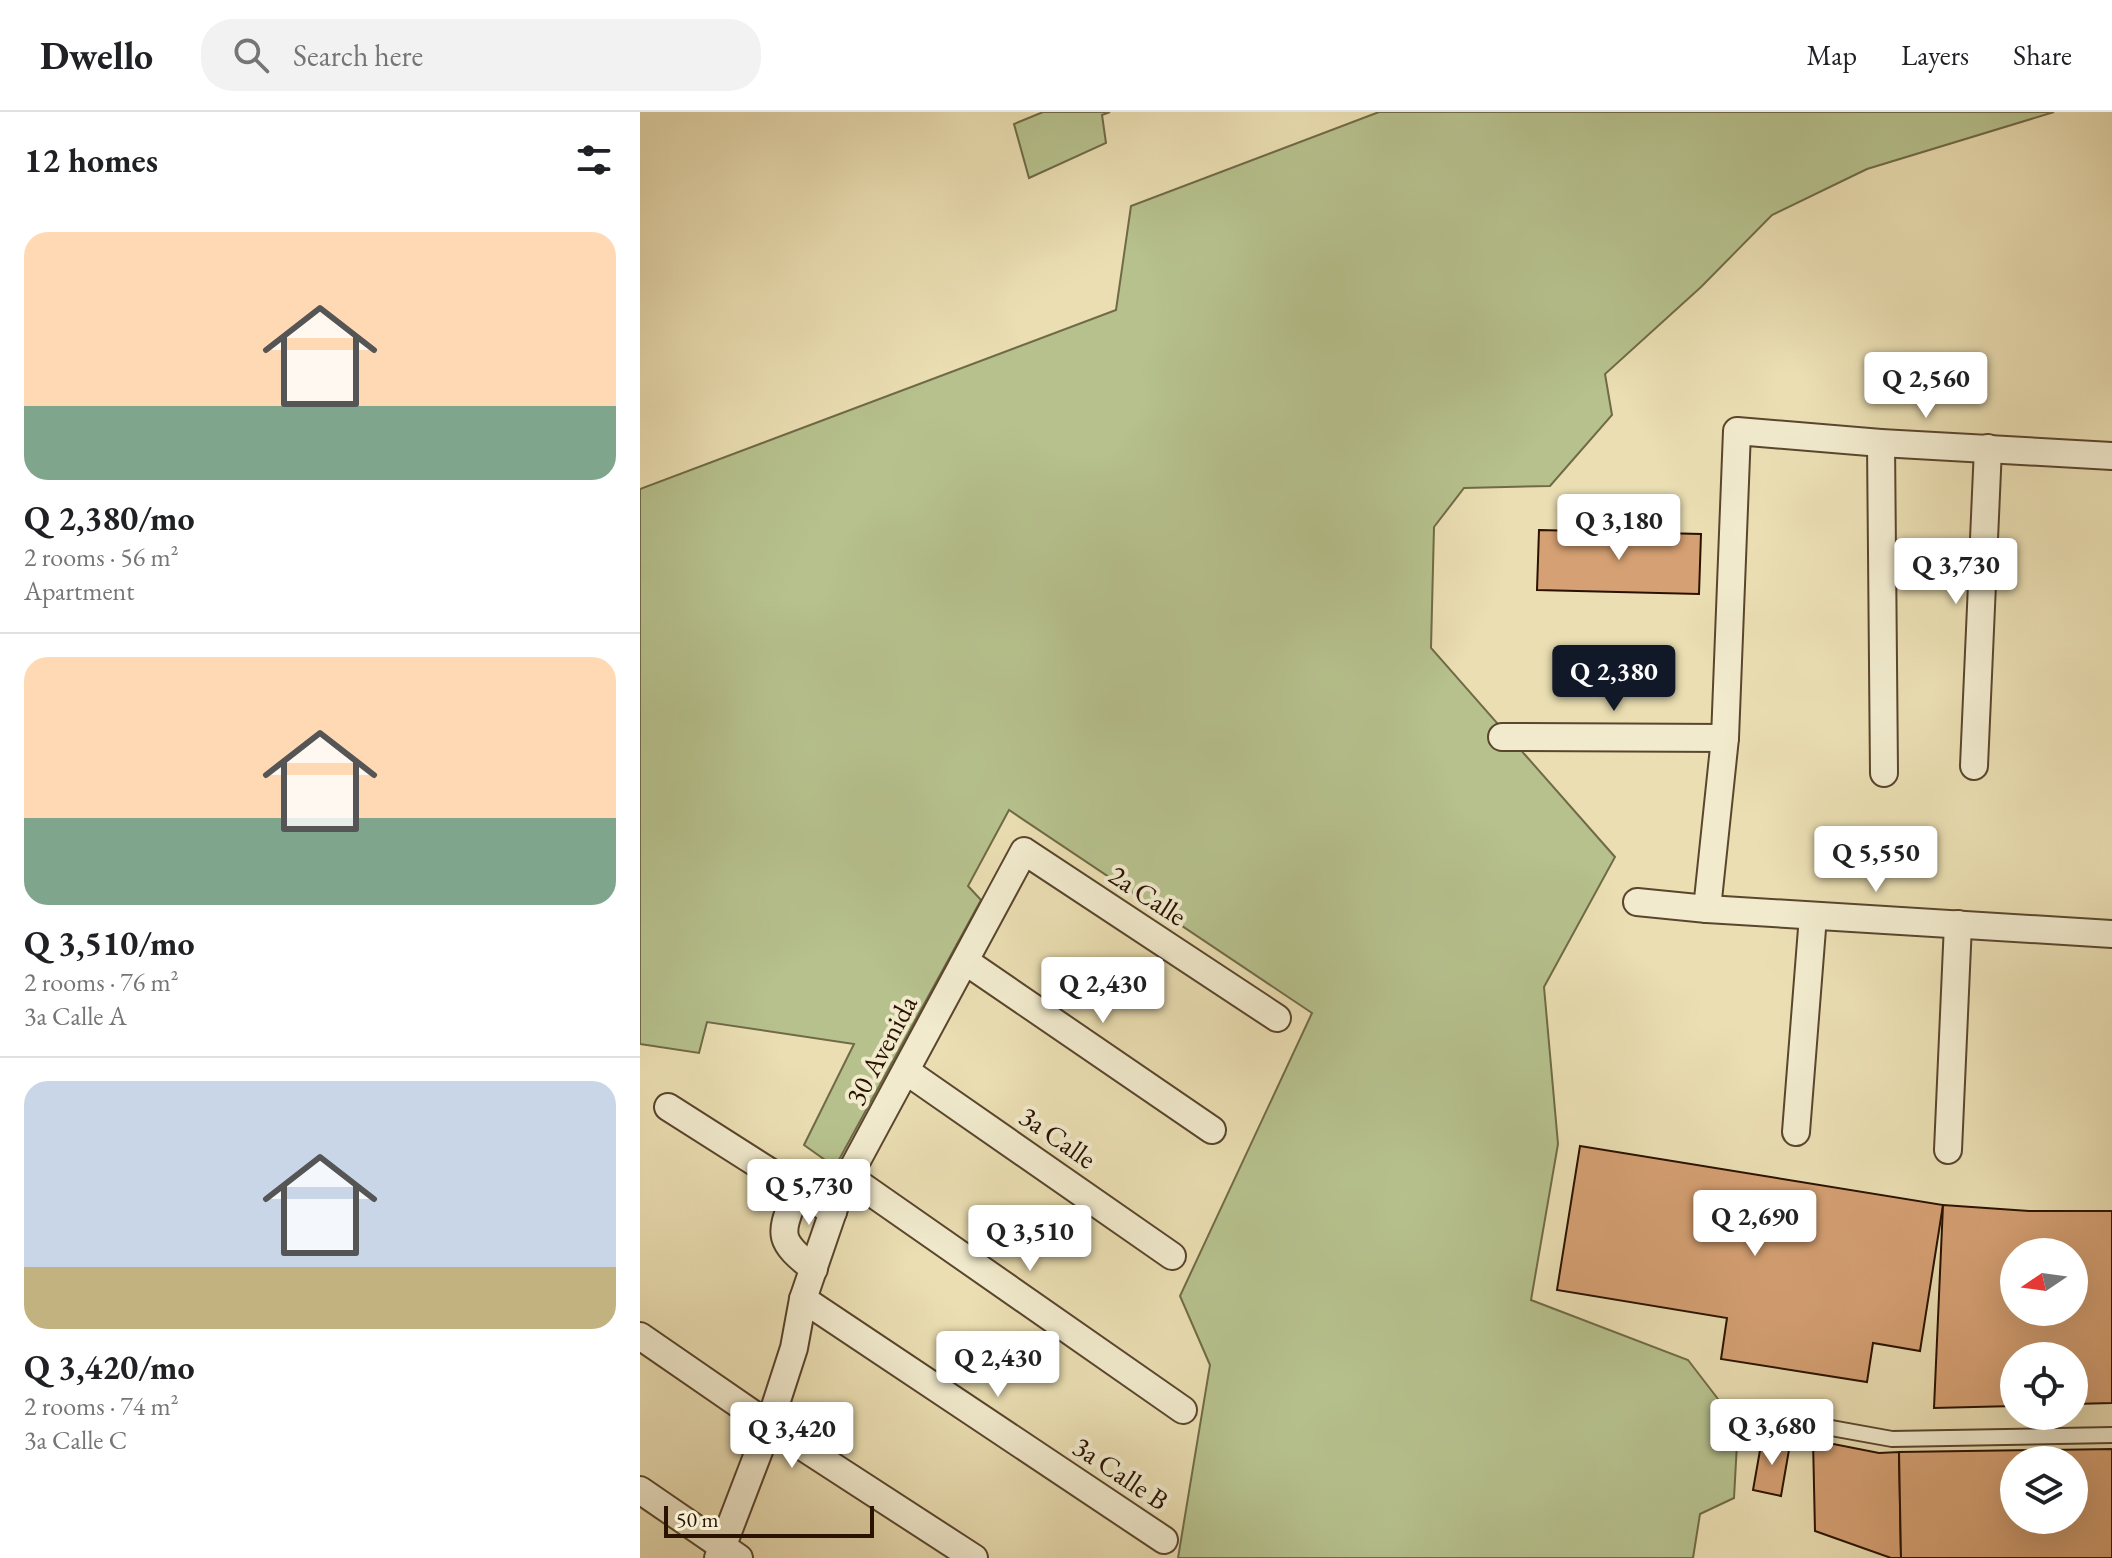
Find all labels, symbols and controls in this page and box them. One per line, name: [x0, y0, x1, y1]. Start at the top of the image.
search box: [201, 19, 761, 91]
text: Dwello: [40, 31, 153, 80]
icon: search: [229, 33, 273, 77]
text: Search here: [293, 36, 423, 75]
text: Map: [1807, 37, 1857, 73]
text: Layers: [1901, 37, 1969, 73]
text: Share: [2013, 37, 2072, 73]
text: 12 homes: [24, 138, 158, 182]
icon: filters: [572, 138, 616, 182]
icon: home: [248, 284, 392, 428]
pin: Q 2,560: [1852, 352, 2000, 420]
text: Q 2,560: [1882, 361, 1970, 395]
pin: Q 3,180: [1545, 494, 1693, 562]
text: Q 2,380/mo: [24, 496, 194, 540]
text: Q 3,180: [1575, 503, 1663, 537]
pin: Q 3,730: [1882, 538, 2030, 606]
text: 2 rooms · 56 m²: [24, 540, 179, 574]
text: Q 3,730: [1912, 547, 2000, 581]
text: Apartment: [24, 574, 134, 608]
pin: Q 2,380: [1540, 645, 1688, 713]
text: Q 2,380: [1570, 654, 1658, 688]
icon: home: [248, 709, 392, 853]
pin: Q 5,550: [1802, 826, 1950, 894]
text: Q 5,550: [1832, 835, 1920, 869]
street label: 2a Calle: [1102, 857, 1194, 933]
text: Q 3,510/mo: [24, 921, 194, 965]
pin: Q 2,430: [1029, 957, 1177, 1025]
text: 2 rooms · 76 m²: [24, 965, 179, 999]
text: Q 2,430: [1059, 966, 1147, 1000]
street label: 30 Avenida: [837, 988, 925, 1111]
text: 3a Calle A: [24, 999, 127, 1033]
street label: 3a Calle: [1013, 1098, 1103, 1176]
icon: home: [248, 1133, 392, 1277]
pin: Q 5,730: [735, 1159, 883, 1227]
text: Q 5,730: [765, 1168, 853, 1202]
pin: Q 2,690: [1681, 1190, 1829, 1258]
text: Q 2,690: [1711, 1199, 1799, 1233]
pin: Q 3,510: [956, 1205, 1104, 1273]
text: Q 3,510: [986, 1214, 1074, 1248]
north arrow: [2000, 1238, 2088, 1326]
map controls: [2000, 1238, 2088, 1534]
pin: Q 2,430: [924, 1331, 1072, 1399]
text: Q 2,430: [954, 1340, 1042, 1374]
button: locate: [2000, 1342, 2088, 1430]
text: Q 3,420/mo: [24, 1345, 194, 1389]
text: 2 rooms · 74 m²: [24, 1389, 179, 1423]
pin: Q 3,680: [1698, 1399, 1846, 1467]
pin: Q 3,420: [718, 1402, 866, 1470]
text: Q 3,680: [1728, 1408, 1816, 1442]
text: Q 3,420: [748, 1411, 836, 1445]
text: 3a Calle C: [24, 1423, 127, 1457]
street label: 3a Calle B: [1066, 1428, 1176, 1518]
button: layers: [2000, 1446, 2088, 1534]
scale bar: [664, 1502, 874, 1538]
text: 50 m: [676, 1505, 719, 1534]

